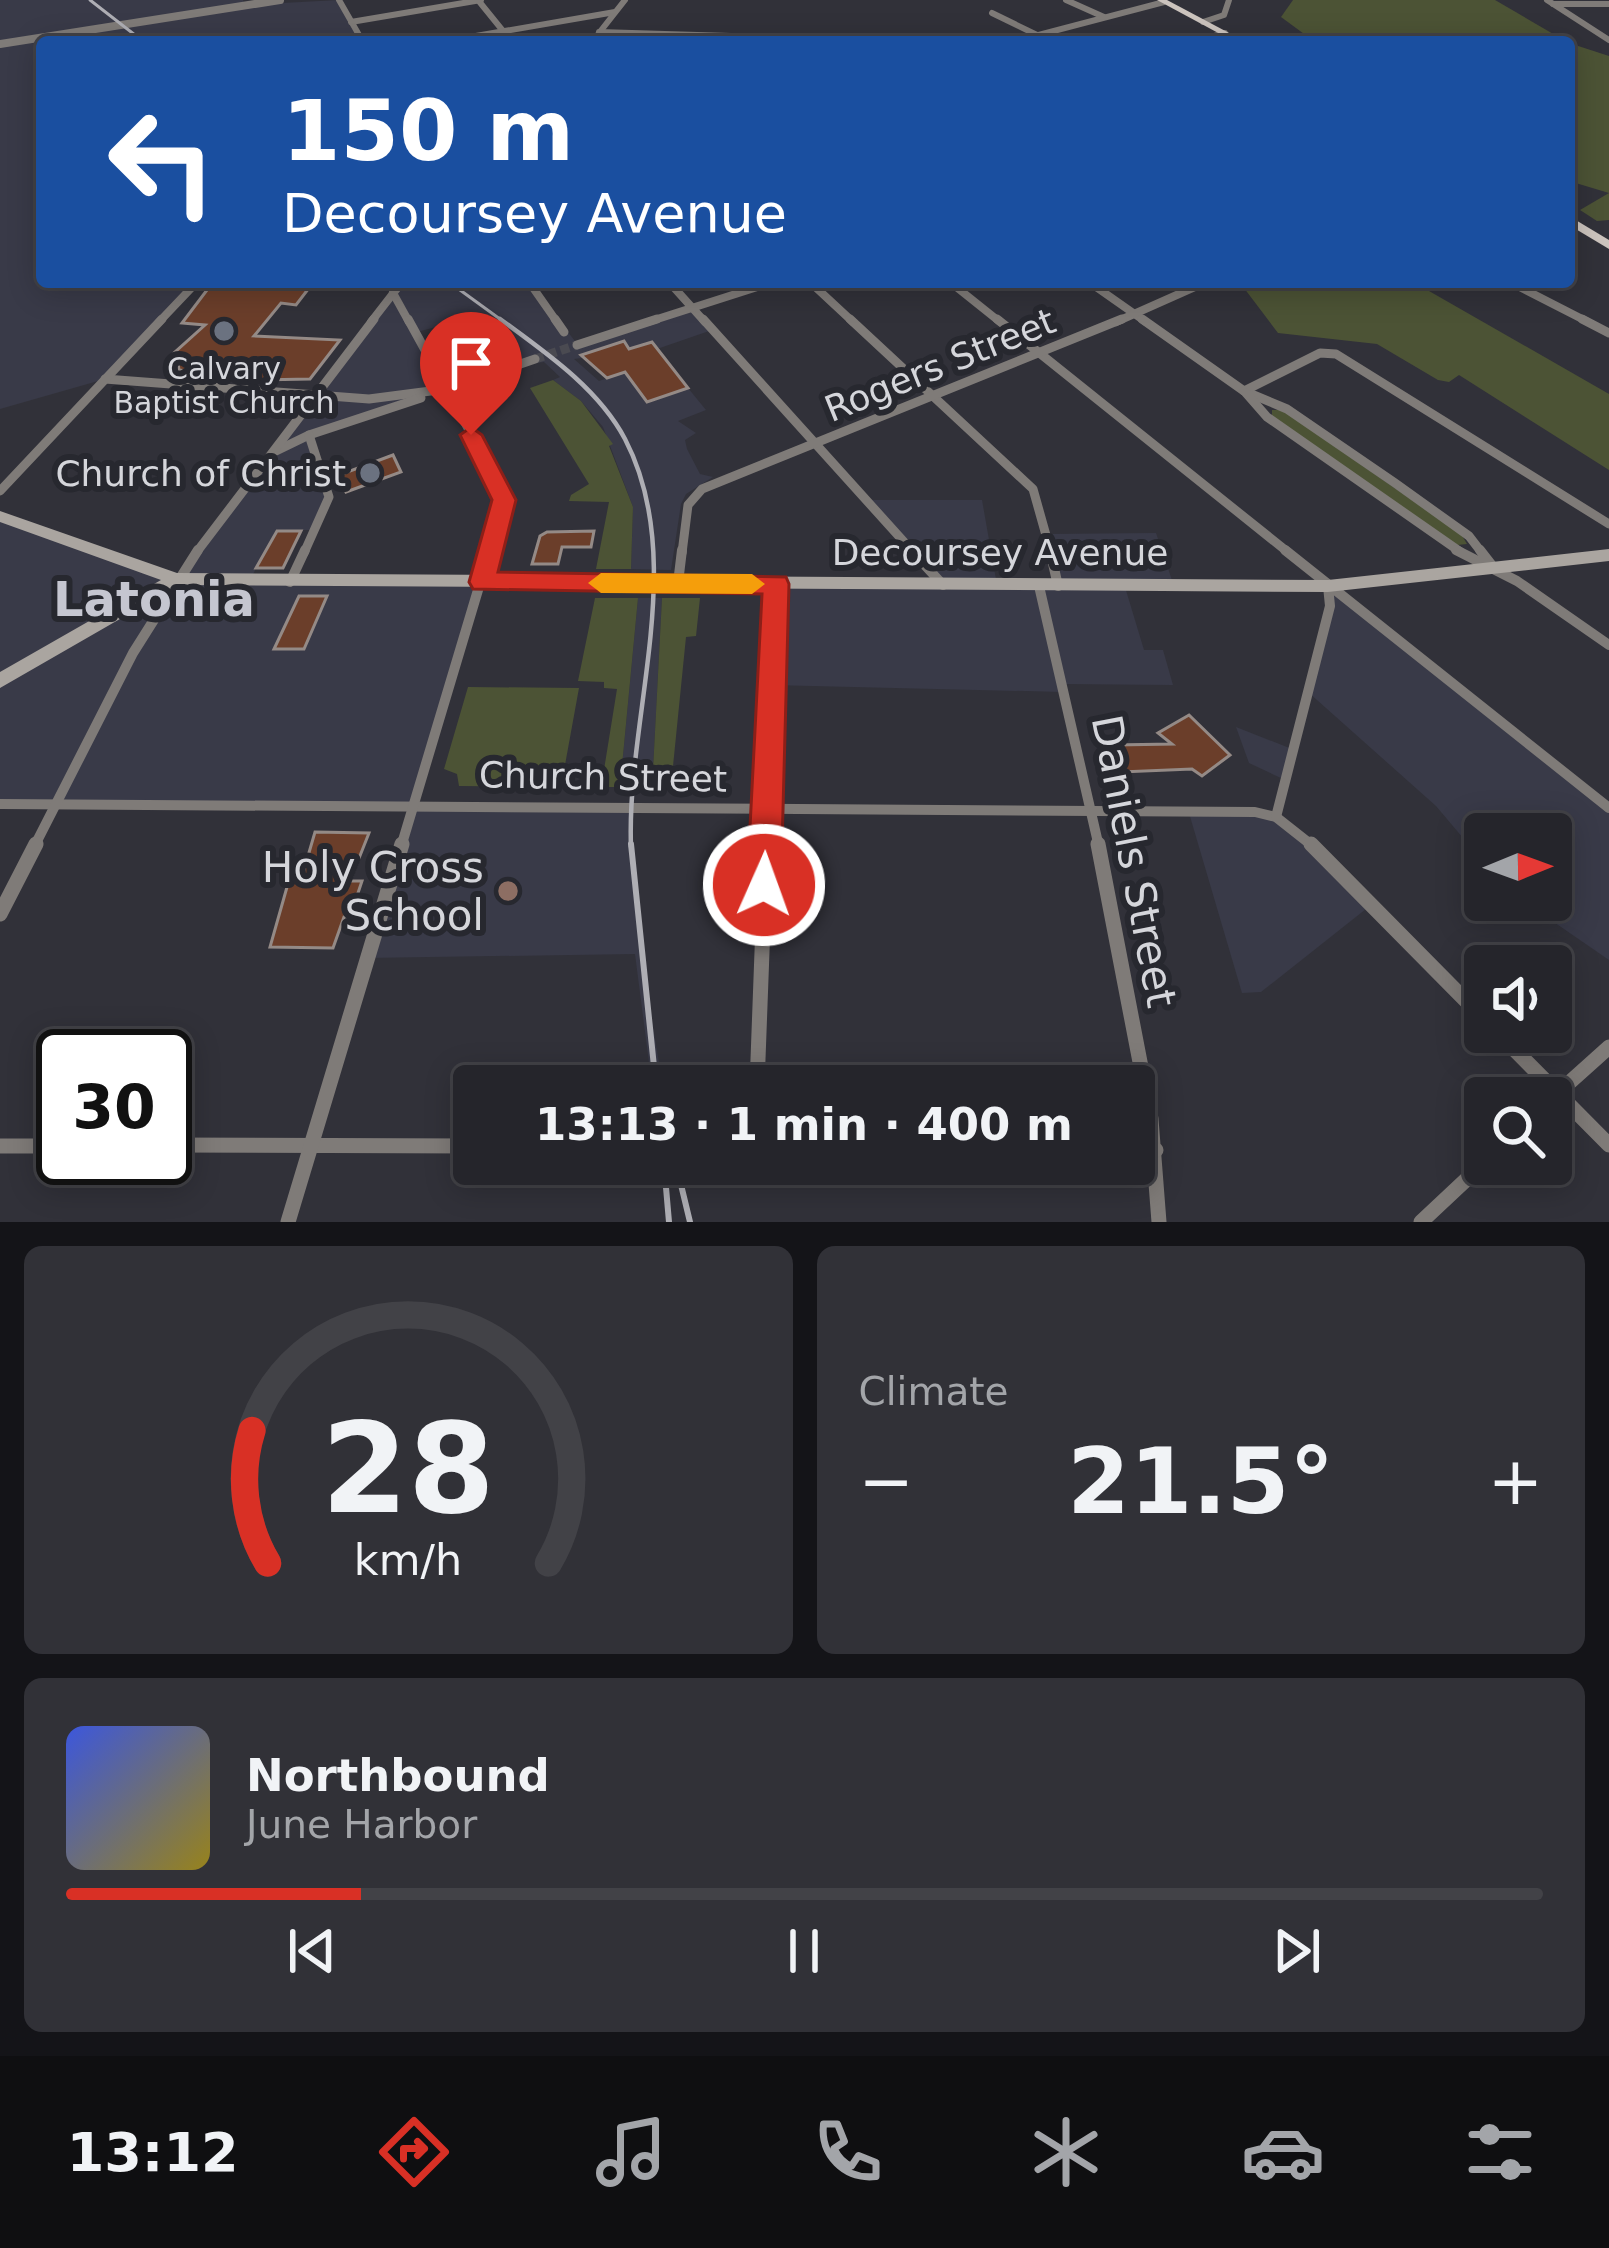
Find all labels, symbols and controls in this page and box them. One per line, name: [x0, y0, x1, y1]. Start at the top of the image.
text: 150 m: [282, 82, 574, 180]
icon: left: [84, 84, 240, 240]
text: Decoursey Avenue: [282, 182, 787, 245]
street label: Rogers Street: [819, 300, 1061, 430]
pin: [420, 312, 522, 435]
marker: Calvary Baptist Church: [211, 318, 237, 344]
icon: arrive: [438, 330, 504, 396]
place label: Calvary Baptist Church: [113, 351, 335, 420]
place label: Church of Christ: [55, 453, 346, 494]
marker: Church of Christ: [357, 460, 383, 486]
street label: Decoursey Avenue: [832, 532, 1168, 573]
district label: Latonia: [53, 571, 255, 627]
street label: Daniels Street: [1082, 711, 1186, 1011]
street label: Church Street: [479, 754, 727, 800]
north arrow: [1464, 813, 1572, 921]
map controls: [1464, 813, 1572, 1185]
position arrow: [701, 822, 827, 948]
place label: Holy Cross School: [262, 843, 484, 940]
marker: Holy Cross School: [495, 878, 521, 904]
button: sound: [1464, 945, 1572, 1053]
speed limit sign: 30: [36, 1029, 192, 1185]
button: search: [1464, 1077, 1572, 1185]
text: 13:13 · 1 min · 400 m: [535, 1098, 1073, 1151]
text: Climate: [859, 1369, 1009, 1414]
text: 28: [321, 1396, 495, 1541]
text: 21.5°: [1067, 1429, 1334, 1534]
text: −: [859, 1443, 914, 1520]
text: +: [1488, 1443, 1543, 1520]
text: km/h: [354, 1535, 462, 1585]
text: Northbound: [246, 1749, 550, 1802]
text: June Harbor: [246, 1802, 477, 1847]
icon: previous: [279, 1918, 345, 1984]
icon: pause: [771, 1918, 837, 1984]
icon: next: [1264, 1918, 1330, 1984]
icon: directions: [372, 2110, 456, 2194]
icon: music: [589, 2110, 673, 2194]
icon: phone: [806, 2110, 890, 2194]
icon: climate: [1024, 2110, 1108, 2194]
icon: car: [1241, 2110, 1325, 2194]
icon: filters: [1458, 2110, 1542, 2194]
text: 13:12: [67, 2121, 239, 2184]

